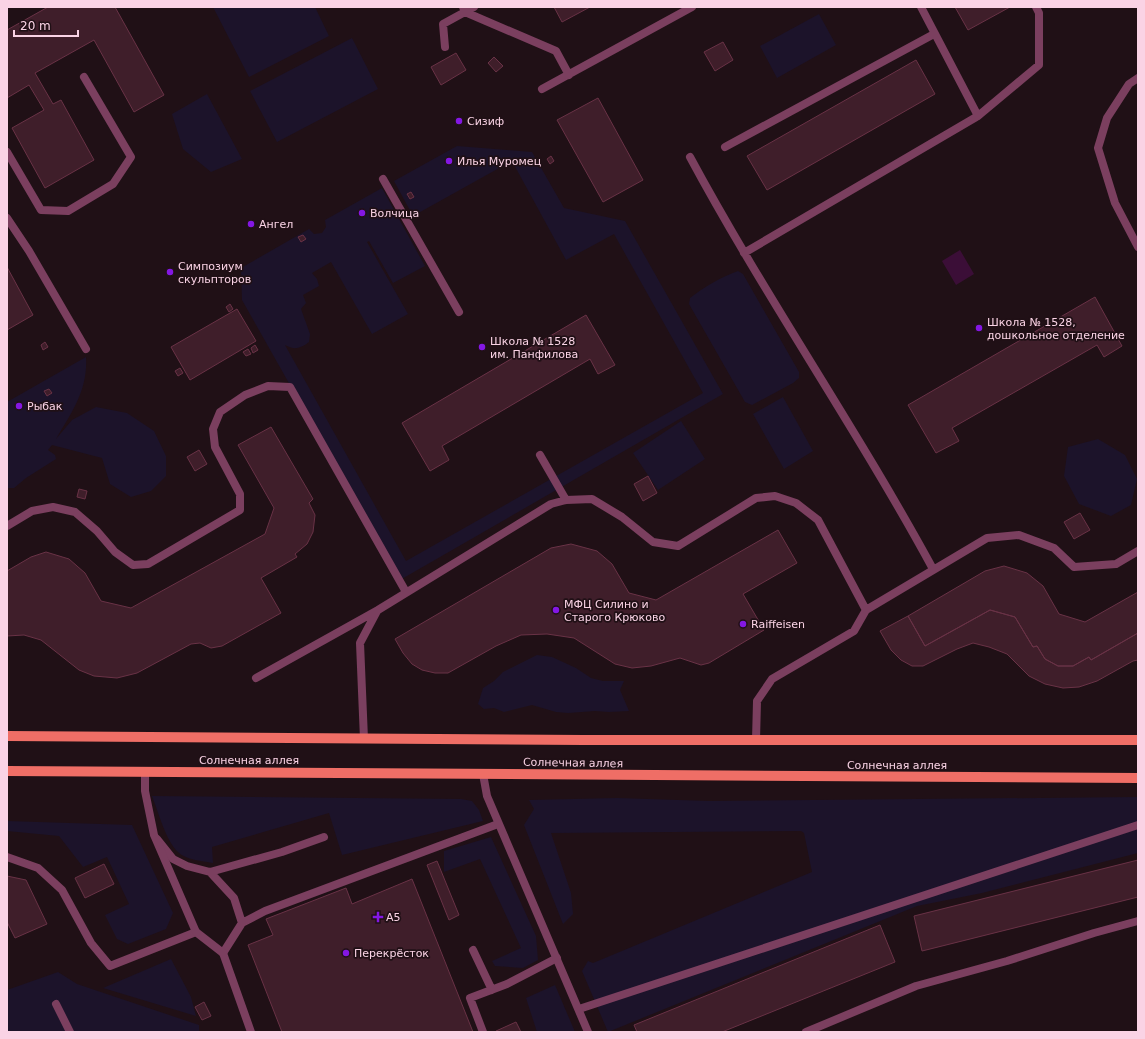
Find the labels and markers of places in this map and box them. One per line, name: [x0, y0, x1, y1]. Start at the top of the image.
place label: Сизиф: [467, 115, 504, 128]
marker: Сизиф: [454, 116, 464, 126]
place label: Илья Муромец: [457, 155, 541, 168]
marker: Илья Муромец: [444, 156, 454, 166]
place label: Волчица: [370, 207, 419, 220]
marker: Волчица: [357, 208, 367, 218]
place label: Ангел: [259, 218, 293, 231]
marker: Ангел: [246, 219, 256, 229]
place label: Симпозиум скульпторов: [178, 260, 251, 286]
marker: Симпозиум скульпторов: [165, 267, 175, 277]
place label: Школа № 1528, дошкольное отделение: [987, 316, 1125, 342]
marker: Школа № 1528, дошкольное отделение: [974, 323, 984, 333]
place label: Школа № 1528 им. Панфилова: [490, 335, 578, 361]
marker: Школа № 1528 им. Панфилова: [477, 342, 487, 352]
place label: Рыбак: [27, 400, 63, 413]
marker: Рыбак: [14, 401, 24, 411]
place label: МФЦ Силино и Старого Крюково: [564, 598, 665, 624]
marker: МФЦ Силино и Старого Крюково: [551, 605, 561, 615]
place label: Raiffeisen: [751, 618, 805, 631]
marker: Raiffeisen: [738, 619, 748, 629]
place label: А5: [386, 911, 401, 924]
marker: А5: [373, 912, 383, 922]
place label: Перекрёсток: [354, 947, 429, 960]
marker: Перекрёсток: [341, 948, 351, 958]

